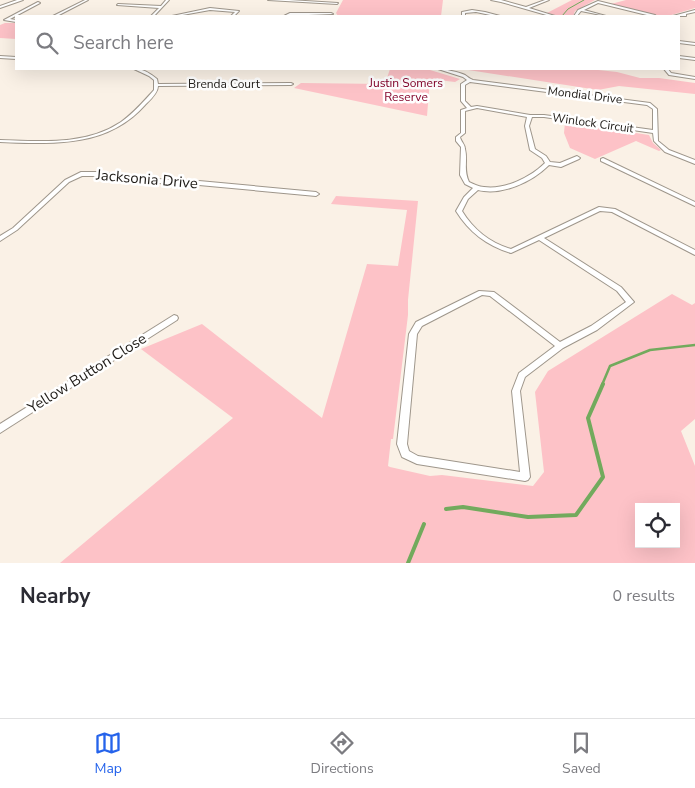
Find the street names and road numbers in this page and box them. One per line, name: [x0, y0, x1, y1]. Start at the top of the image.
street label: Brenda Court: [188, 76, 261, 92]
street label: Mondial Drive: [547, 82, 623, 108]
street label: Winlock Circuit: [551, 109, 635, 137]
street label: Jacksonia Drive: [94, 165, 199, 193]
street label: Yellow Button Close: [23, 328, 150, 418]

